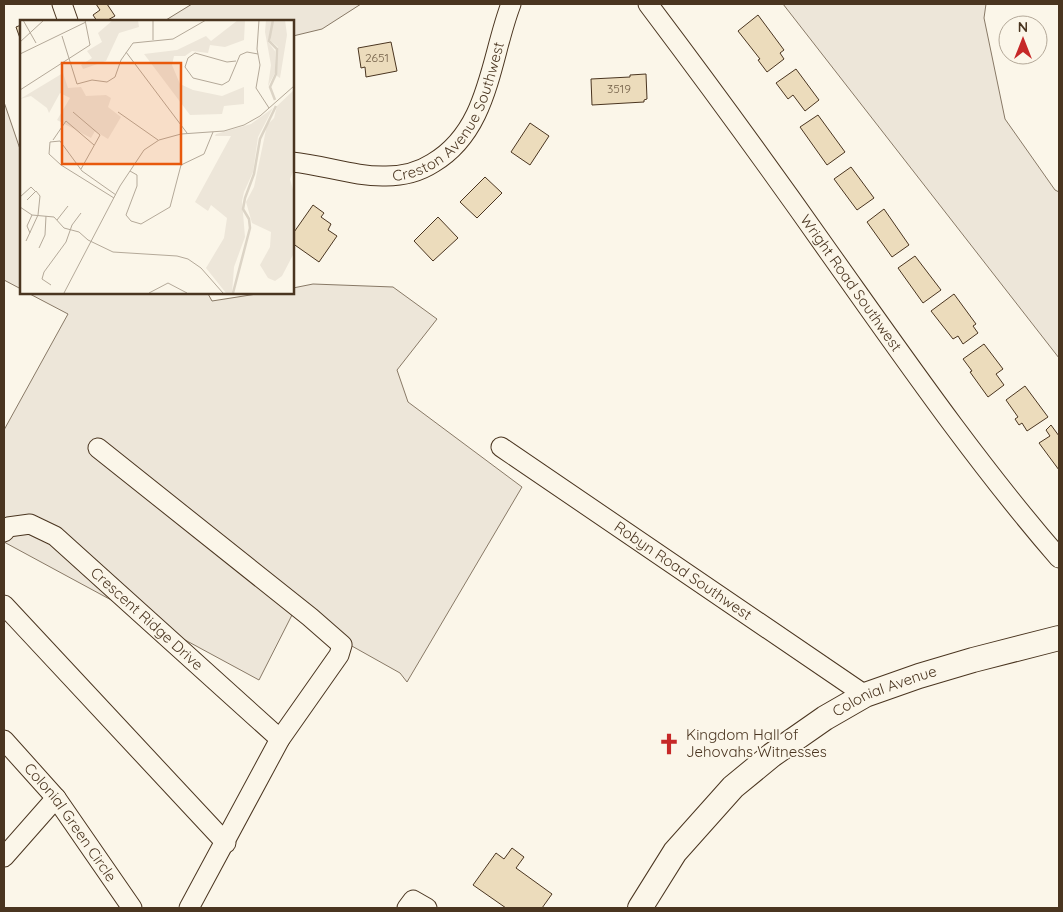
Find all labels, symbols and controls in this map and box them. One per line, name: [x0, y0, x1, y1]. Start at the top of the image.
north arrow: [998, 15, 1048, 65]
text: N: [1018, 18, 1028, 36]
inset map: [20, 20, 294, 294]
street label: Creston Avenue Southwest: [391, 40, 508, 185]
house number: 2651: [365, 50, 389, 65]
house number: 3519: [607, 81, 631, 96]
street label: Wright Road Southwest: [796, 211, 906, 355]
street label: Robyn Road Southwest: [611, 517, 756, 624]
street label: Crescent Ridge Drive: [87, 563, 207, 674]
street label: Colonial Avenue: [829, 661, 939, 721]
place label: Kingdom Hall of Jehovahs Witnesses: [686, 725, 827, 761]
church icon: Kingdom Hall of Jehovahs Witnesses: [656, 731, 682, 757]
street label: Colonial Green Circle: [20, 759, 121, 885]

